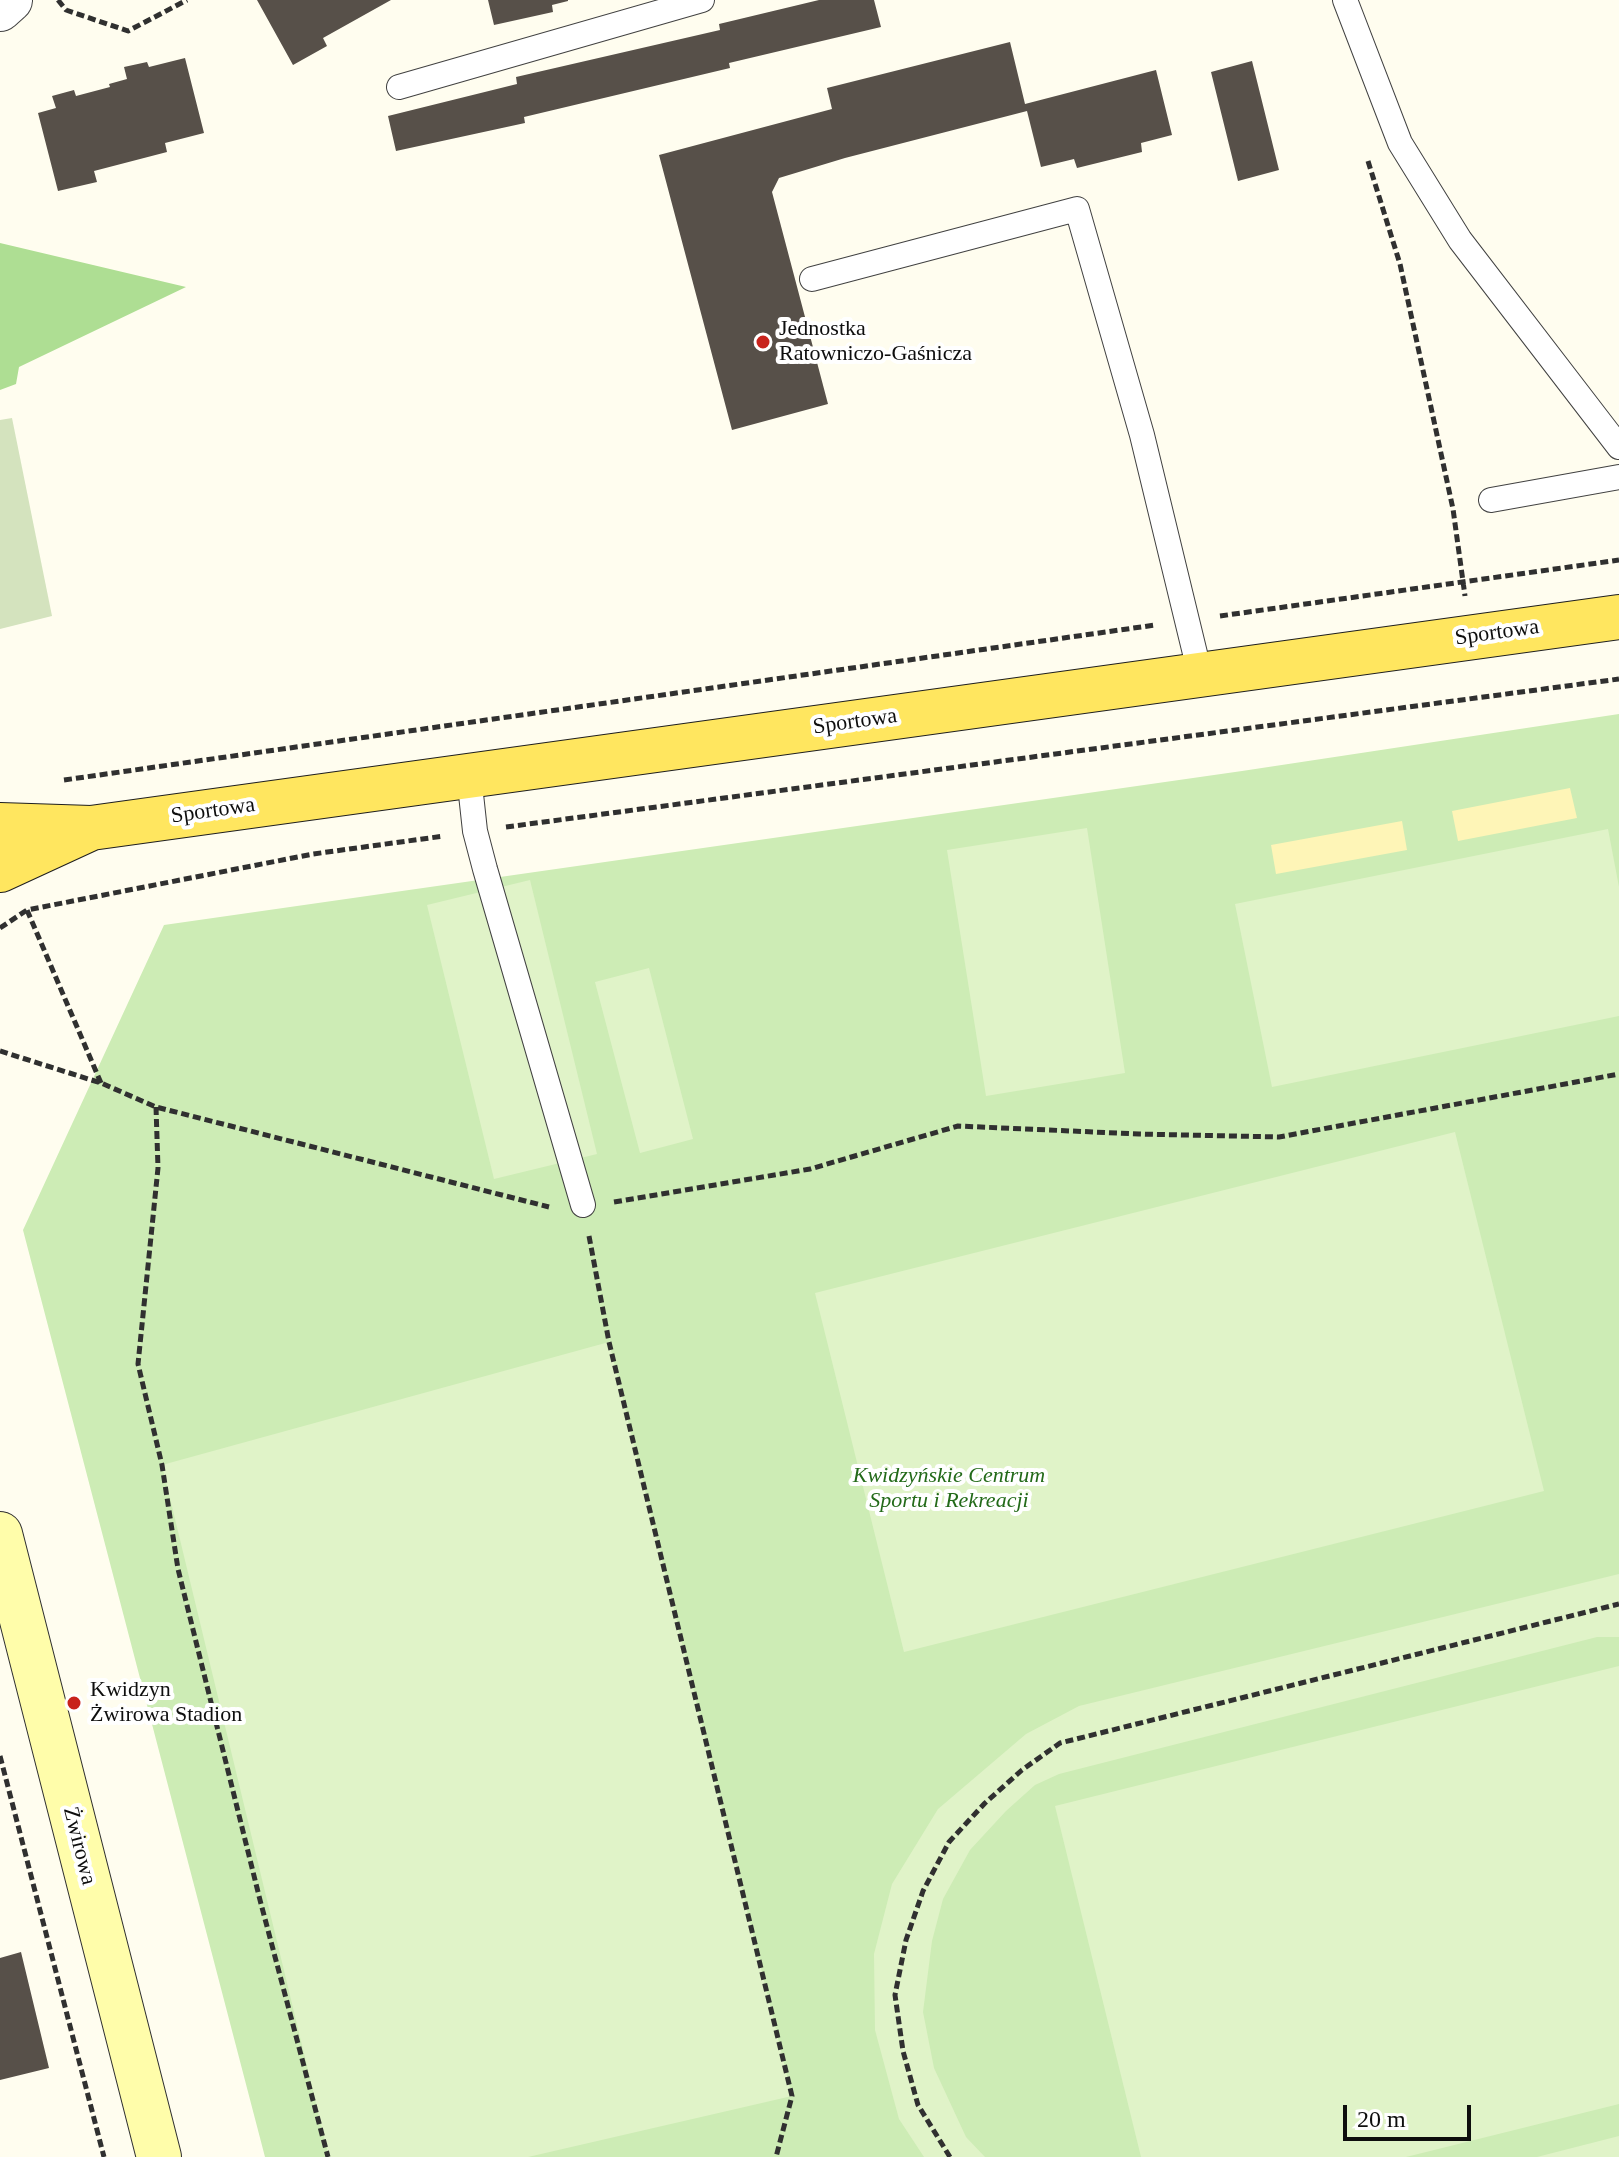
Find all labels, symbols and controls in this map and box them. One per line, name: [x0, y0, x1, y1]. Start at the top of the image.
place label: Jednostka Ratowniczo-Gaśnicza: [779, 316, 972, 368]
marker: Jednostka Ratowniczo-Gaśnicza: [754, 333, 772, 351]
street label: Sportowa: [1453, 614, 1541, 652]
street label: Sportowa: [811, 703, 899, 741]
street label: Sportowa: [169, 792, 257, 830]
park label: Kwidzyńskie Centrum Sportu i Rekreacji: [853, 1463, 1045, 1514]
place label: Kwidzyn Żwirowa Stadion: [90, 1677, 242, 1728]
marker: Kwidzyn Żwirowa Stadion: [65, 1694, 83, 1712]
street label: Żwirowa: [57, 1804, 101, 1888]
scale bar: [1347, 2089, 1475, 2139]
text: 20 m: [1357, 2106, 1406, 2132]

